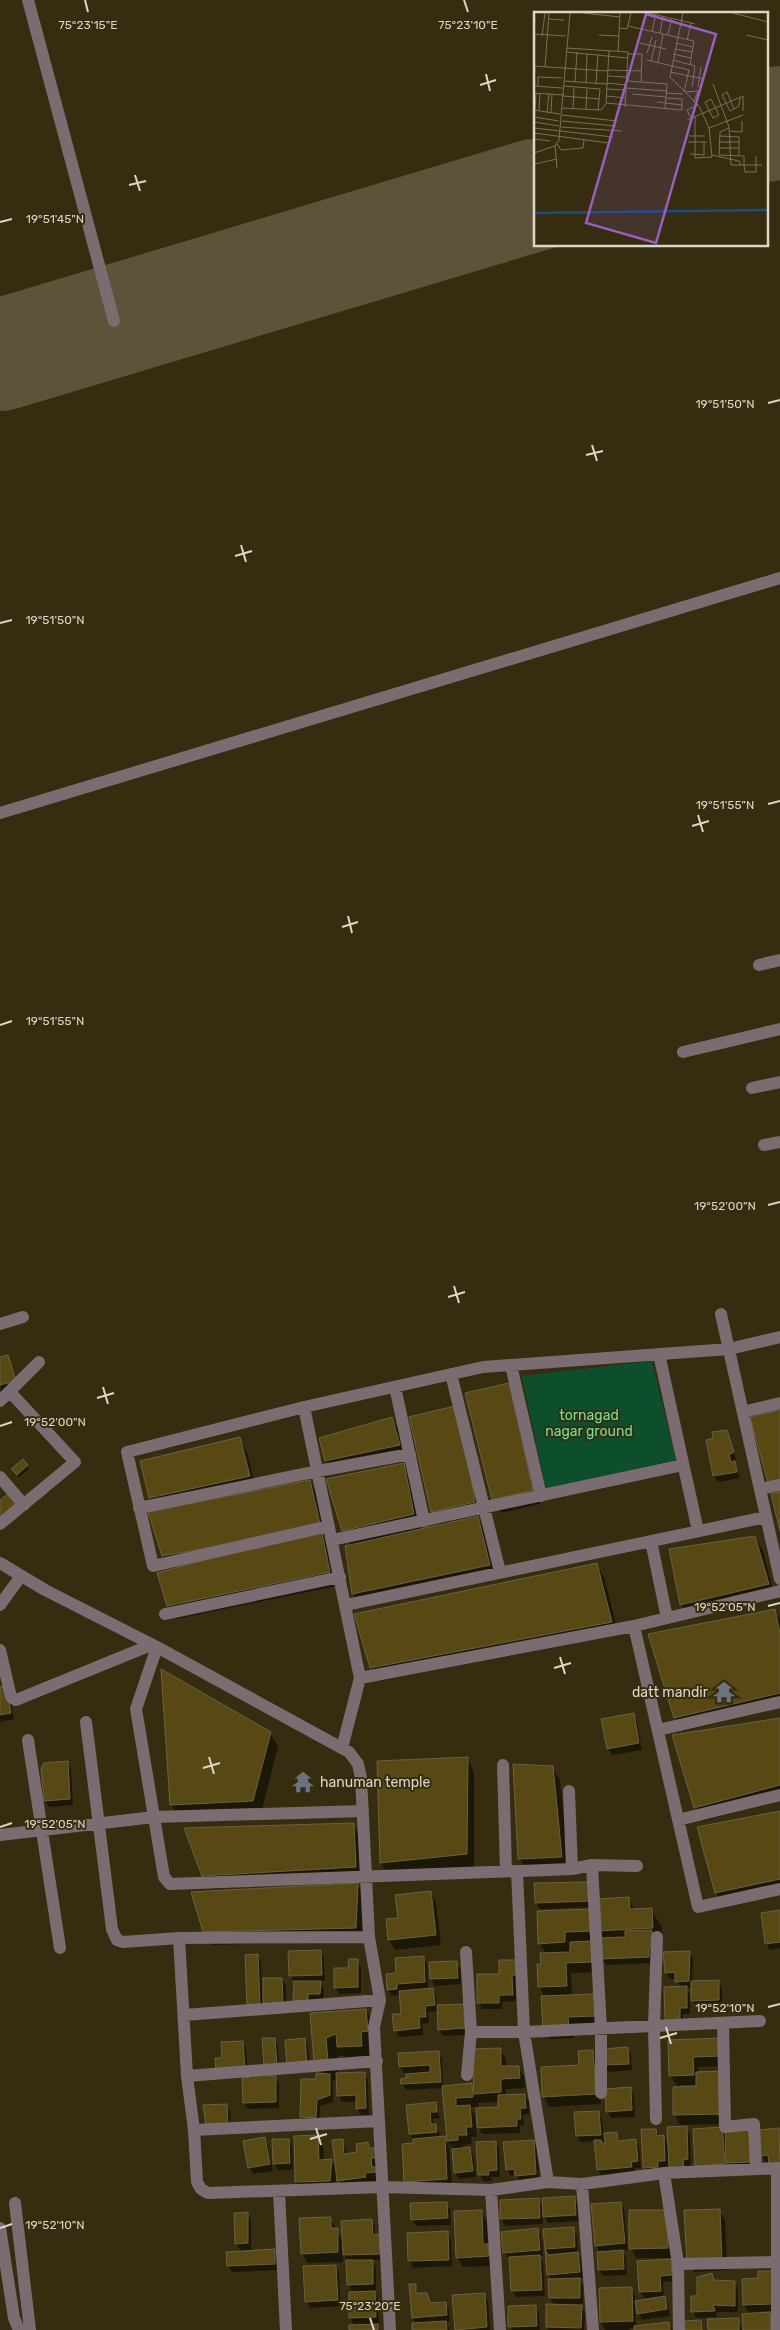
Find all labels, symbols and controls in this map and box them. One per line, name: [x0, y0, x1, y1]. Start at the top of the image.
inset map: [534, 12, 768, 246]
text: 75°23'15"E: [59, 18, 117, 32]
text: 75°23'10"E: [438, 18, 498, 32]
text: 19°51'45"N: [26, 212, 84, 226]
text: 19°51'50"N: [695, 397, 755, 411]
text: 19°51'50"N: [25, 613, 85, 627]
text: 19°51'55"N: [696, 798, 754, 812]
text: 19°51'55"N: [26, 1014, 84, 1028]
text: 19°52'00"N: [694, 1199, 756, 1213]
park label: tornagad nagar ground: [545, 1407, 633, 1440]
text: 19°52'00"N: [24, 1415, 86, 1429]
text: 19°52'05"N: [694, 1600, 756, 1614]
temple icon: datt mandir: [711, 1679, 737, 1705]
place label: datt mandir: [632, 1684, 709, 1701]
temple icon: hanuman temple: [290, 1769, 316, 1795]
place label: hanuman temple: [320, 1774, 430, 1791]
text: 19°52'05"N: [24, 1817, 86, 1831]
text: 19°52'10"N: [695, 2001, 755, 2015]
text: 19°52'10"N: [25, 2218, 85, 2232]
text: 75°23'20"E: [339, 2299, 401, 2313]

